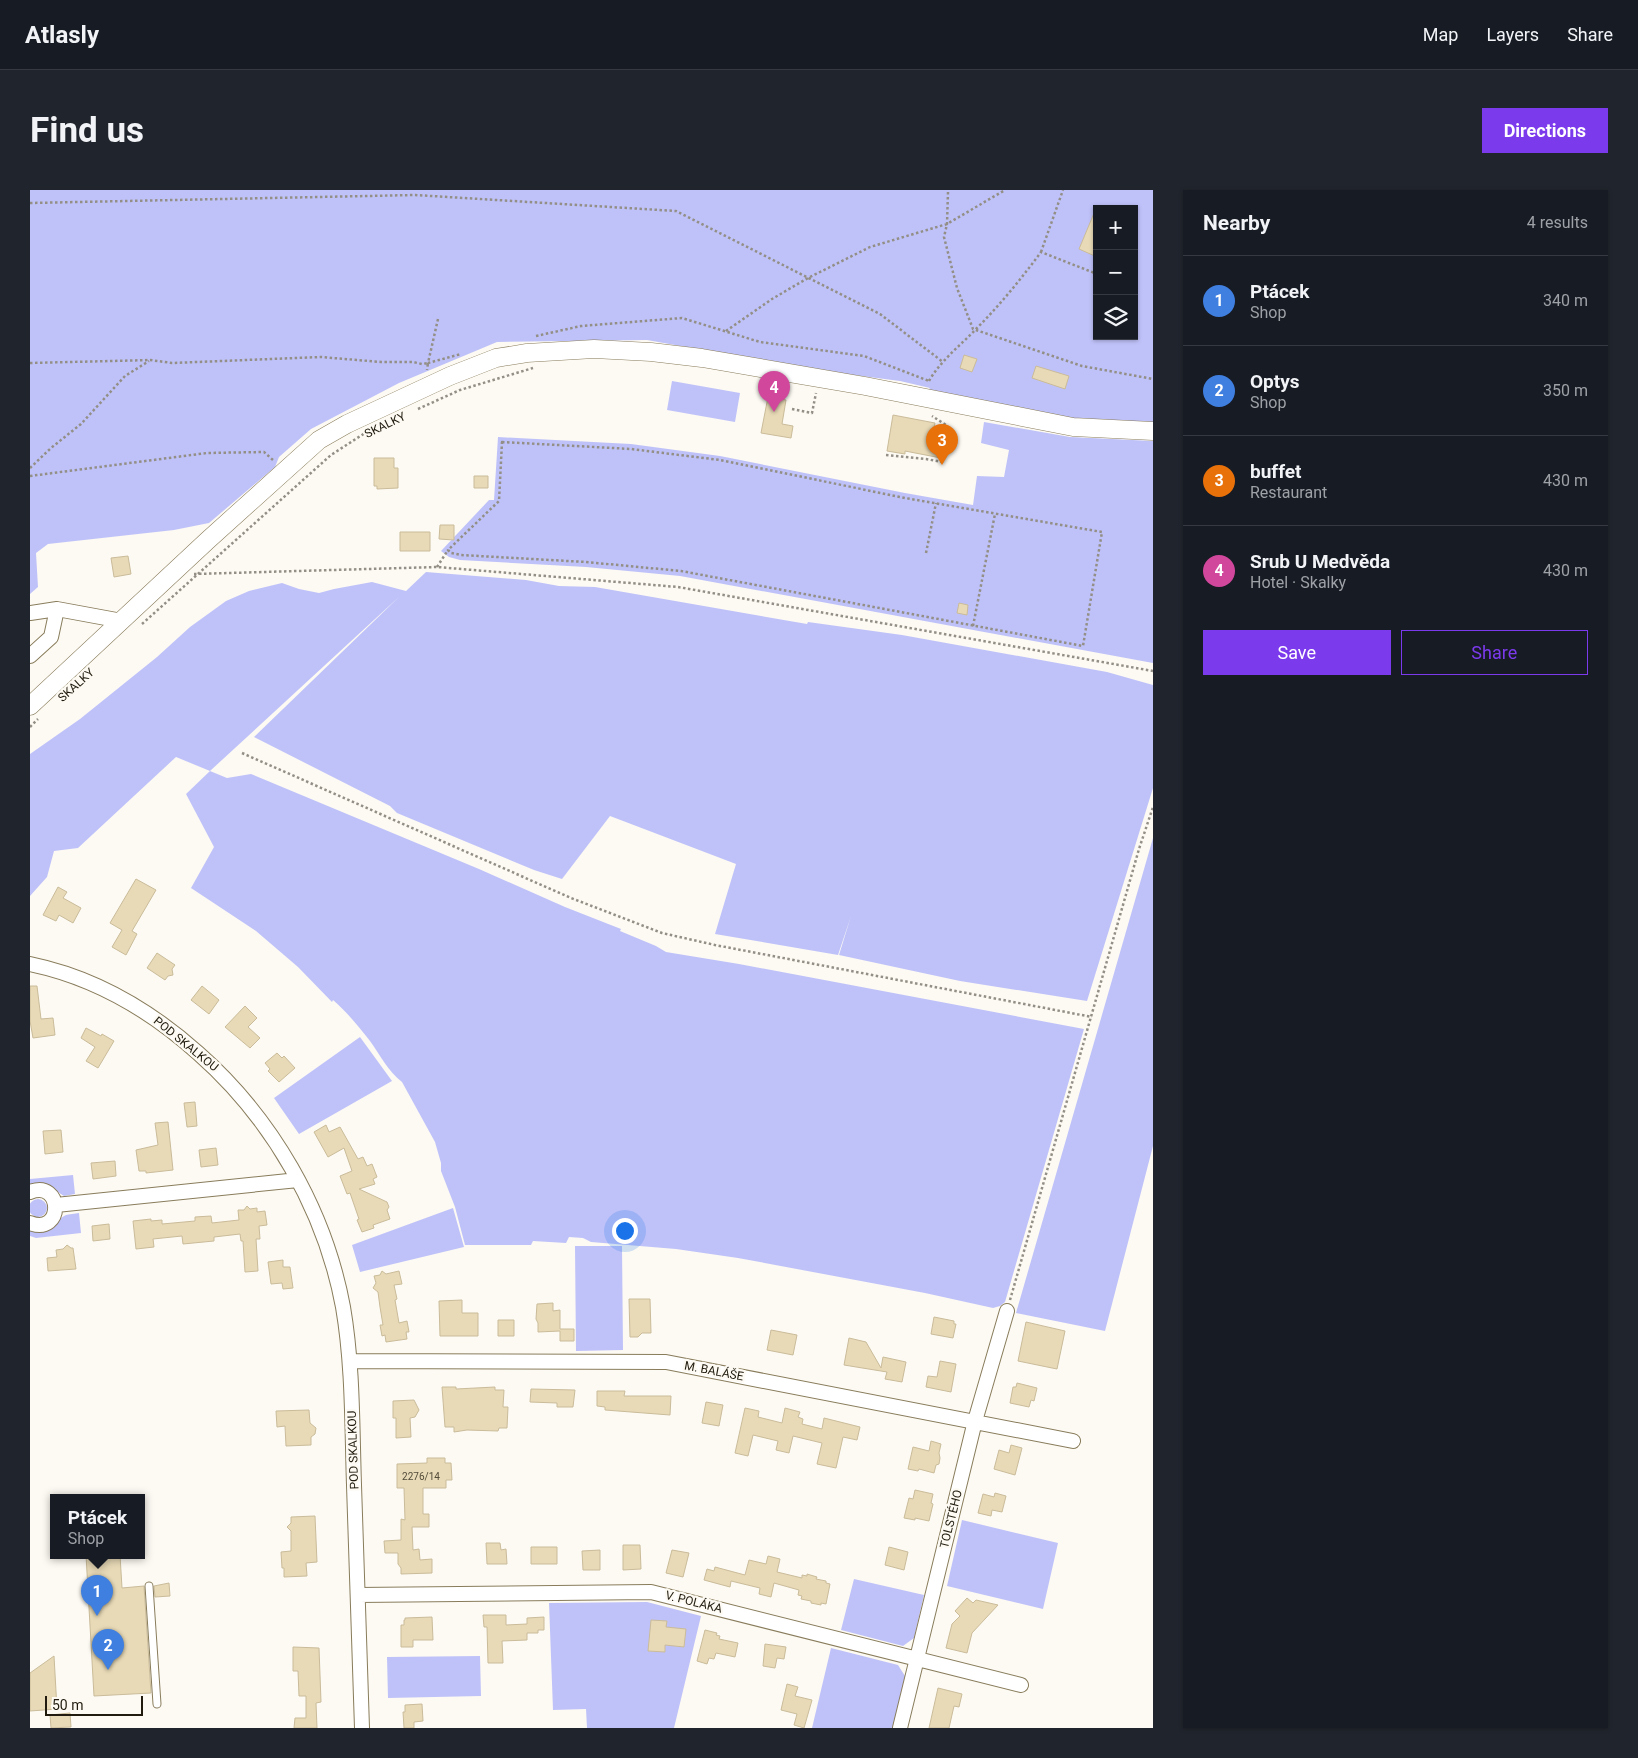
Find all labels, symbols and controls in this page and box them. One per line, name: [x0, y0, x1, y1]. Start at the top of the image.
text: Atlasly: [25, 21, 99, 49]
text: Map: [1423, 24, 1458, 45]
text: Layers: [1486, 24, 1539, 45]
text: Share: [1567, 24, 1613, 45]
button: Directions: [1482, 108, 1608, 153]
text: Find us: [30, 110, 144, 151]
map controls: [1093, 205, 1138, 340]
button: +: [1093, 205, 1138, 250]
text: Nearby: [1203, 211, 1270, 235]
text: 4 results: [1527, 213, 1588, 232]
button: −: [1093, 250, 1138, 295]
text: Ptácek: [1250, 280, 1309, 303]
text: 1: [1214, 291, 1224, 310]
text: 340 m: [1543, 291, 1588, 310]
button: layers: [1093, 295, 1138, 340]
text: Shop: [1250, 303, 1286, 322]
text: Optys: [1250, 370, 1300, 393]
pin: 4: [758, 371, 790, 412]
text: 2: [1214, 381, 1224, 400]
text: 350 m: [1543, 381, 1588, 400]
text: Shop: [1250, 393, 1286, 412]
street label: SKALKY: [362, 409, 408, 441]
pin: 3: [926, 424, 958, 465]
text: buffet: [1250, 460, 1301, 483]
text: 3: [1214, 471, 1224, 490]
text: 430 m: [1543, 471, 1588, 490]
text: Restaurant: [1250, 483, 1327, 502]
text: Srub U Medvěda: [1250, 550, 1390, 573]
text: 4: [1214, 561, 1224, 580]
text: 430 m: [1543, 561, 1588, 580]
text: Hotel · Skalky: [1250, 573, 1346, 592]
button: Save: [1203, 630, 1391, 675]
button: Share: [1401, 630, 1588, 675]
street label: SKALKY: [55, 665, 98, 705]
street label: POD SKALKOU: [151, 1014, 221, 1074]
your location: [612, 1218, 638, 1244]
street label: M. BALÁŠE: [683, 1357, 745, 1384]
street label: POD SKALKOU: [345, 1410, 361, 1490]
house number: 2276/14: [402, 1471, 440, 1482]
street label: TOLSTÉHO: [936, 1488, 965, 1550]
popup: [50, 1494, 145, 1559]
text: Ptácek: [68, 1506, 127, 1529]
text: Shop: [68, 1529, 104, 1548]
pin: 1: [81, 1575, 113, 1616]
street label: V. POLÁKA: [664, 1587, 724, 1616]
pin: 2: [92, 1629, 124, 1670]
scale bar: [45, 1693, 142, 1716]
text: 50 m: [52, 1697, 84, 1713]

